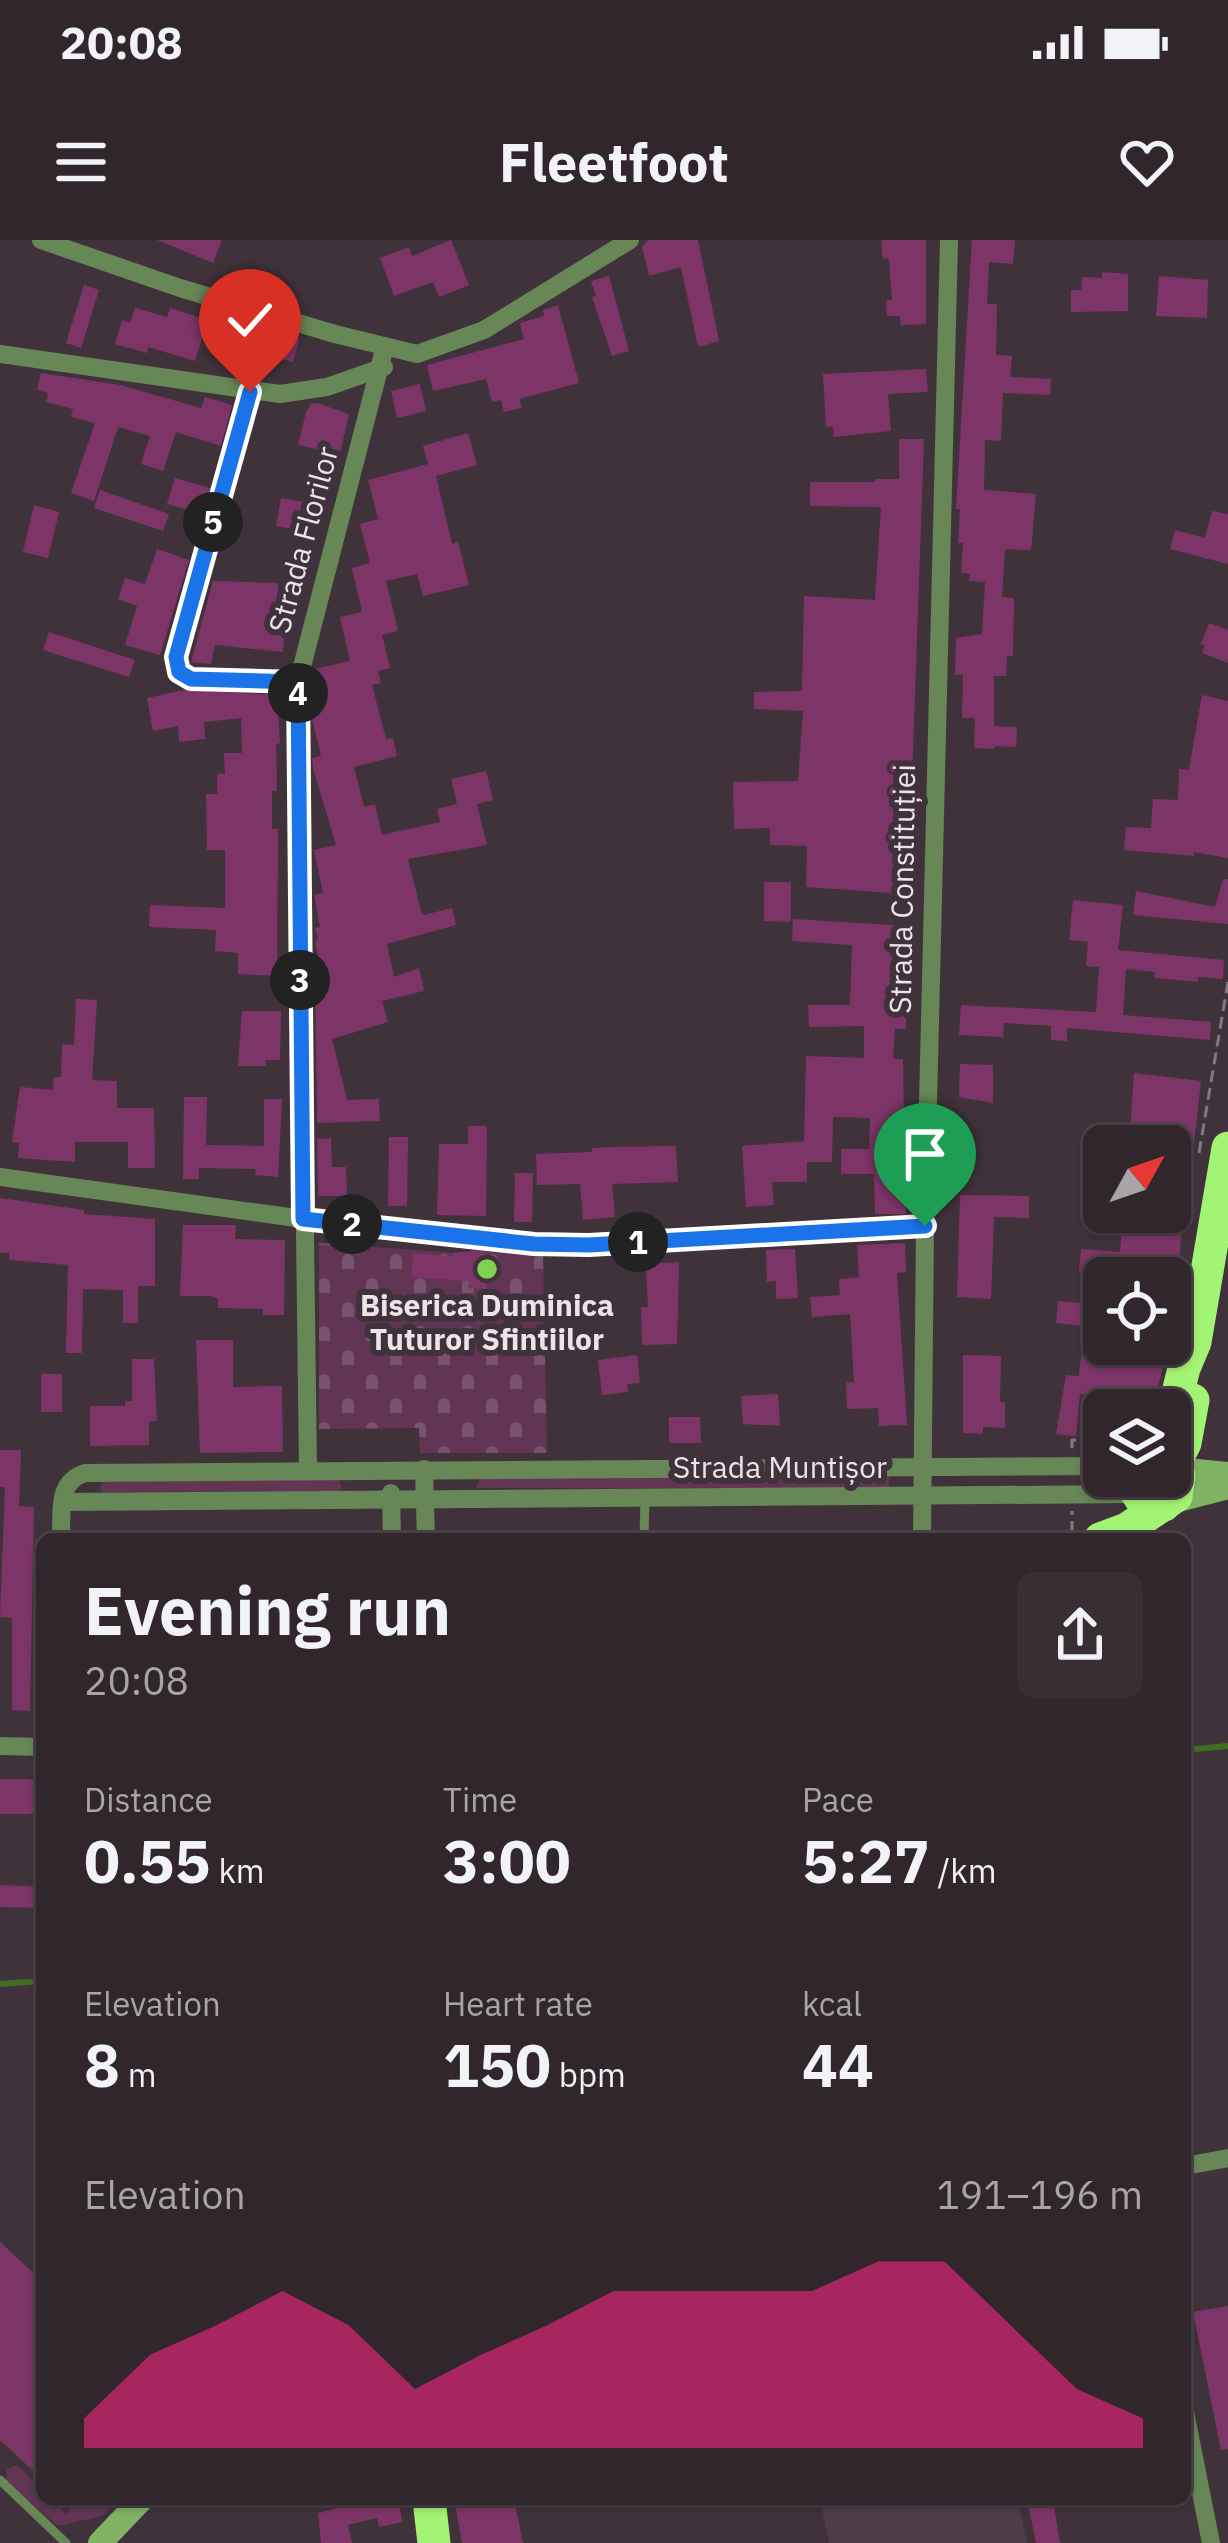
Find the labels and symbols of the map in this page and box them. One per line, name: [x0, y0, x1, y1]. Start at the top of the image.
pin: [199, 269, 301, 392]
street label: Strada Florilor: [259, 442, 346, 637]
pin: 5: [183, 492, 243, 552]
pin: 4: [268, 663, 328, 723]
street label: Strada Constituției: [880, 764, 923, 1014]
pin: 3: [270, 950, 330, 1010]
pin: [874, 1103, 976, 1226]
north arrow: [1083, 1125, 1191, 1233]
pin: 2: [322, 1194, 382, 1254]
pin: 1: [608, 1212, 668, 1272]
marker: Biserica Duminica Tuturor Sfintiilor: [474, 1256, 500, 1282]
place label: Biserica Duminica Tuturor Sfintiilor: [360, 1285, 614, 1358]
street label: Strada Muntișor: [673, 1447, 887, 1486]

